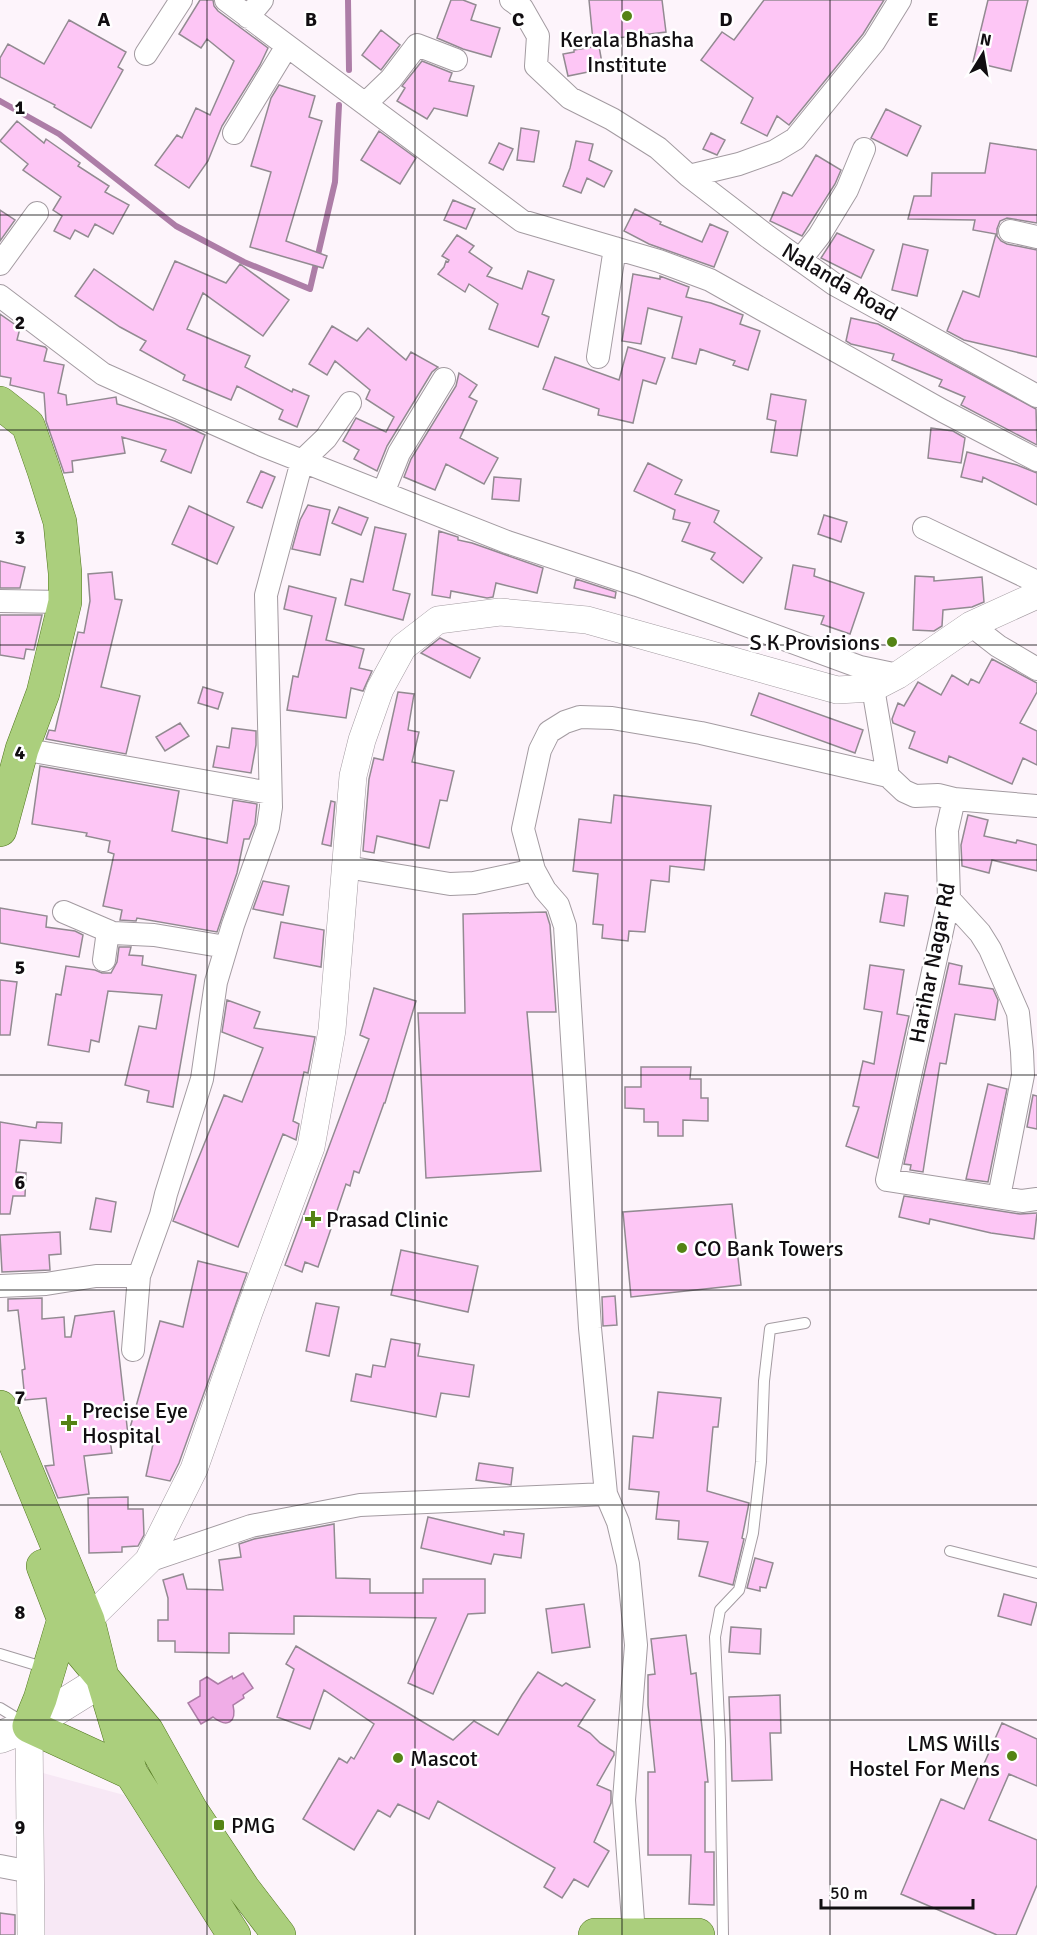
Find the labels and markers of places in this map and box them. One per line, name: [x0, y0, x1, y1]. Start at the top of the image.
marker: Kerala Bhasha Institute: [620, 9, 634, 23]
place label: Kerala Bhasha Institute: [560, 26, 694, 78]
place label: S K Provisions: [750, 629, 880, 656]
marker: S K Provisions: [885, 635, 899, 649]
place label: Prasad Clinic: [326, 1206, 448, 1233]
marker: Prasad Clinic: [304, 1210, 322, 1228]
place label: CO Bank Towers: [694, 1235, 843, 1262]
marker: CO Bank Towers: [675, 1241, 689, 1255]
place label: Precise Eye Hospital: [82, 1397, 188, 1449]
marker: Precise Eye Hospital: [60, 1414, 78, 1432]
place label: LMS Wills Hostel For Mens: [849, 1730, 1000, 1782]
place label: Mascot: [410, 1745, 478, 1772]
marker: LMS Wills Hostel For Mens: [1005, 1749, 1019, 1763]
marker: Mascot: [391, 1751, 405, 1765]
place label: PMG: [231, 1812, 275, 1839]
marker: PMG: [212, 1818, 226, 1832]

